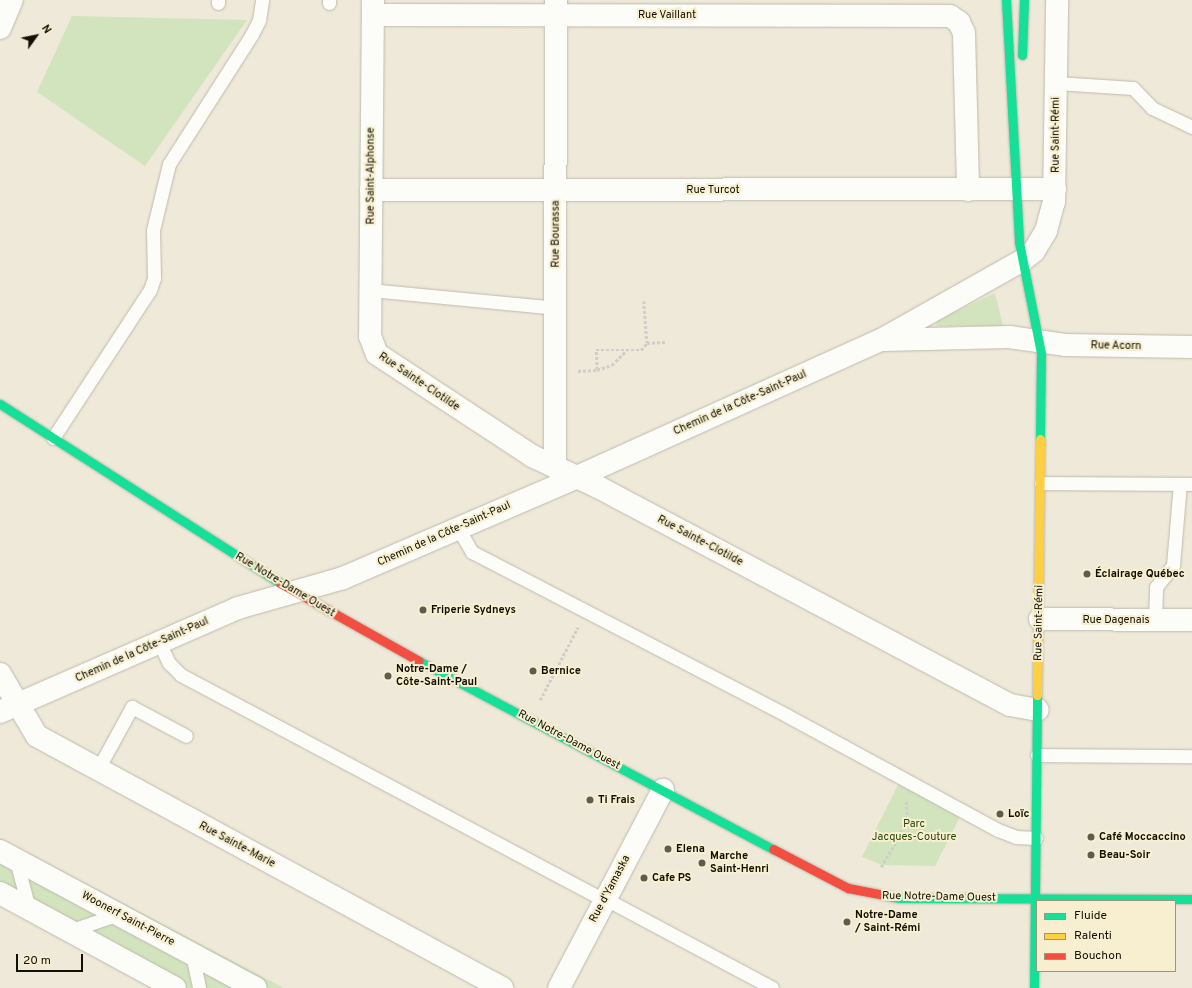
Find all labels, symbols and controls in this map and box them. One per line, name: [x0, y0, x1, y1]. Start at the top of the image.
street label: Rue Vaillant: [638, 8, 696, 22]
north arrow: [16, 16, 56, 56]
text: N: [38, 22, 54, 37]
street label: Rue Saint-Rémi: [1049, 97, 1063, 173]
street label: Rue Saint-Alphonse: [364, 127, 378, 225]
street label: Rue Turcot: [686, 183, 740, 197]
street label: Rue Bourassa: [549, 200, 563, 268]
street label: Rue Acorn: [1090, 339, 1142, 353]
street label: Rue Sainte-Clotilde: [376, 350, 462, 414]
street label: Chemin de la Côte-Saint-Paul: [671, 368, 809, 438]
street label: Chemin de la Côte-Saint-Paul: [375, 499, 513, 569]
street label: Rue Sainte-Clotilde: [655, 513, 745, 569]
street label: Rue Notre-Dame Ouest: [233, 550, 337, 620]
place label: Éclairage Québec: [1095, 567, 1185, 581]
marker: Éclairage Québec: [1082, 569, 1092, 579]
street label: Rue Saint-Rémi: [1032, 585, 1046, 661]
place label: Friperie Sydneys: [431, 603, 516, 617]
marker: Friperie Sydneys: [418, 605, 428, 615]
street label: Rue Dagenais: [1082, 613, 1150, 627]
street label: Chemin de la Côte-Saint-Paul: [73, 615, 211, 685]
place label: Notre-Dame / Côte-Saint-Paul: [396, 663, 477, 689]
place label: Bernice: [541, 664, 581, 678]
marker: Bernice: [528, 666, 538, 676]
marker: Notre-Dame / Côte-Saint-Paul: [383, 671, 393, 681]
street label: Rue Notre-Dame Ouest: [516, 707, 622, 773]
place label: Ti Frais: [598, 793, 635, 807]
marker: Ti Frais: [585, 795, 595, 805]
place label: Loïc: [1008, 807, 1030, 821]
marker: Loïc: [995, 809, 1005, 819]
park label: Parc Jacques-Couture: [872, 818, 956, 844]
street label: Rue Sainte-Marie: [197, 819, 277, 871]
place label: Café Moccaccino: [1099, 830, 1186, 844]
marker: Café Moccaccino: [1086, 832, 1096, 842]
place label: Elena: [676, 842, 705, 856]
marker: Elena: [663, 844, 673, 854]
place label: Beau-Soir: [1099, 848, 1150, 862]
place label: Marche Saint-Henri: [710, 850, 769, 876]
marker: Beau-Soir: [1086, 850, 1096, 860]
street label: Rue d'Yamaska: [587, 853, 633, 925]
marker: Marche Saint-Henri: [697, 858, 707, 868]
place label: Cafe PS: [652, 871, 691, 885]
marker: Cafe PS: [639, 873, 649, 883]
street label: Woonerf Saint-Pierre: [79, 889, 177, 949]
street label: Rue Notre-Dame Ouest: [882, 889, 996, 905]
legend: [1036, 900, 1176, 972]
text: Fluide: [1074, 908, 1107, 924]
place label: Notre-Dame / Saint-Rémi: [855, 909, 920, 935]
marker: Notre-Dame / Saint-Rémi: [842, 917, 852, 927]
text: Ralenti: [1074, 928, 1112, 944]
scale bar: [18, 946, 85, 972]
text: Bouchon: [1074, 948, 1122, 964]
text: 20 m: [23, 953, 51, 969]

